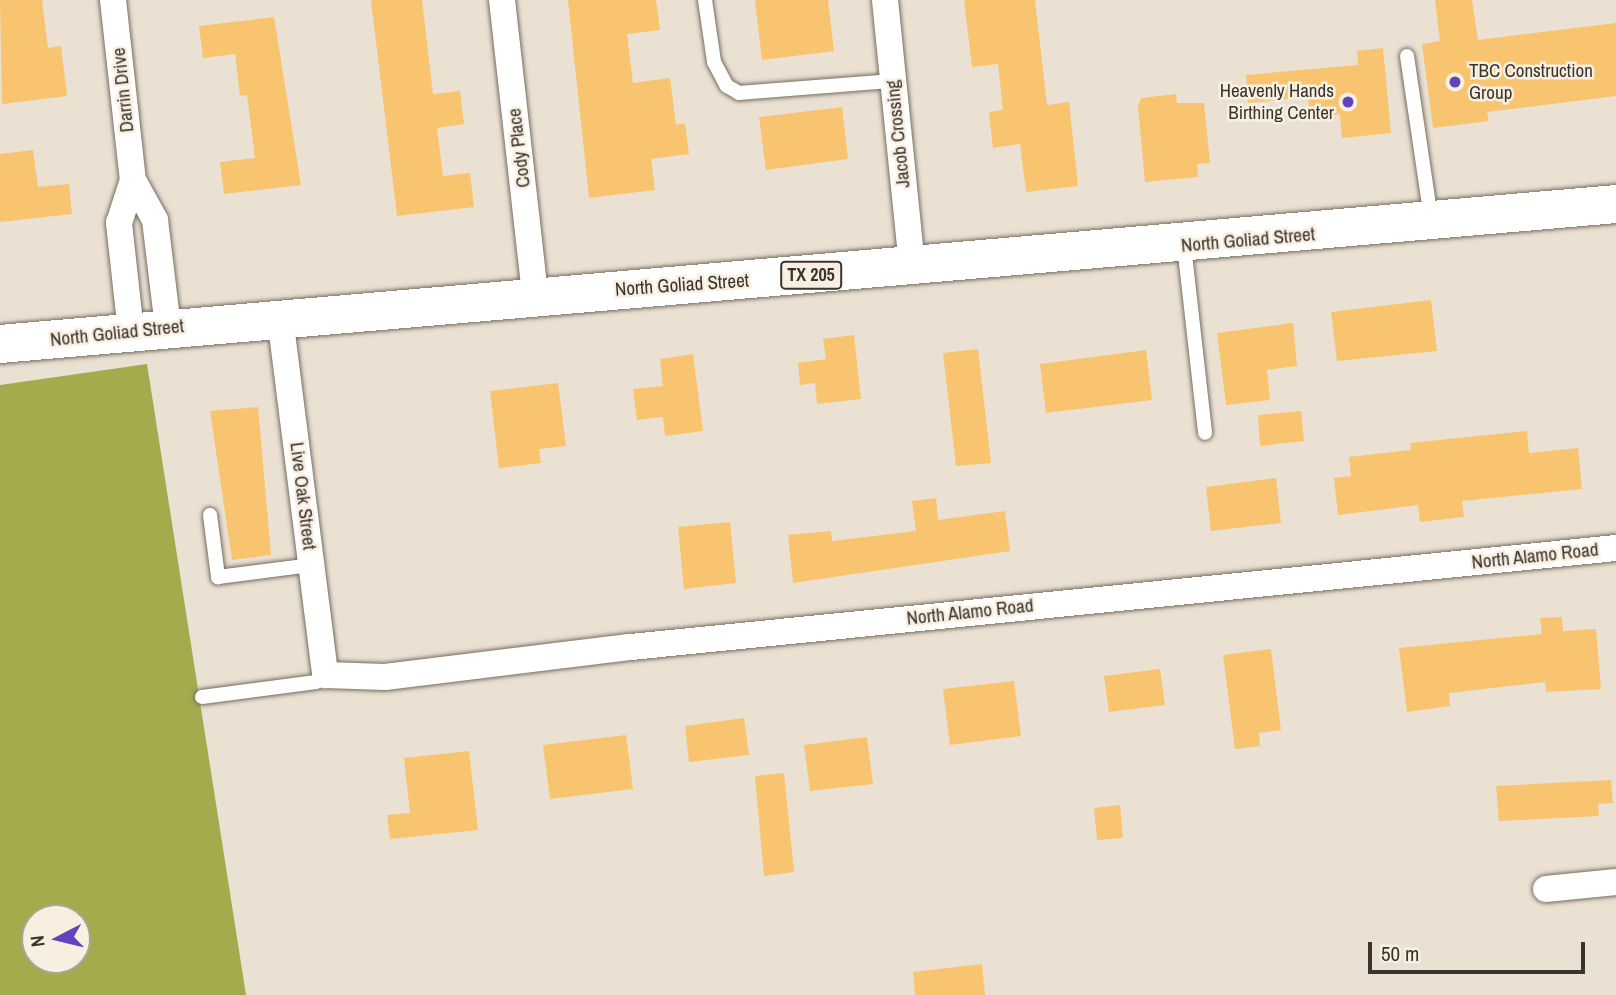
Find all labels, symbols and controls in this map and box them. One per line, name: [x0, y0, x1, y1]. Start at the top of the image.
street label: Darrin Drive: [107, 47, 139, 133]
place label: TBC Construction Group: [1469, 60, 1593, 104]
marker: TBC Construction Group: [1447, 74, 1463, 90]
street label: Jacob Crossing: [881, 79, 915, 189]
place label: Heavenly Hands Birthing Center: [1220, 80, 1334, 124]
marker: Heavenly Hands Birthing Center: [1340, 94, 1356, 110]
street label: Cody Place: [503, 107, 535, 189]
street label: North Goliad Street: [1180, 223, 1316, 257]
road number: TX 205: [780, 260, 842, 290]
street label: North Goliad Street: [614, 269, 750, 301]
street label: North Goliad Street: [49, 315, 185, 351]
street label: Live Oak Street: [285, 441, 321, 551]
street label: North Alamo Road: [1470, 538, 1600, 574]
street label: North Alamo Road: [905, 594, 1035, 630]
north arrow: [21, 904, 91, 974]
scale bar: [1371, 928, 1588, 972]
text: N: [24, 934, 51, 948]
text: 50 m: [1381, 939, 1419, 968]

